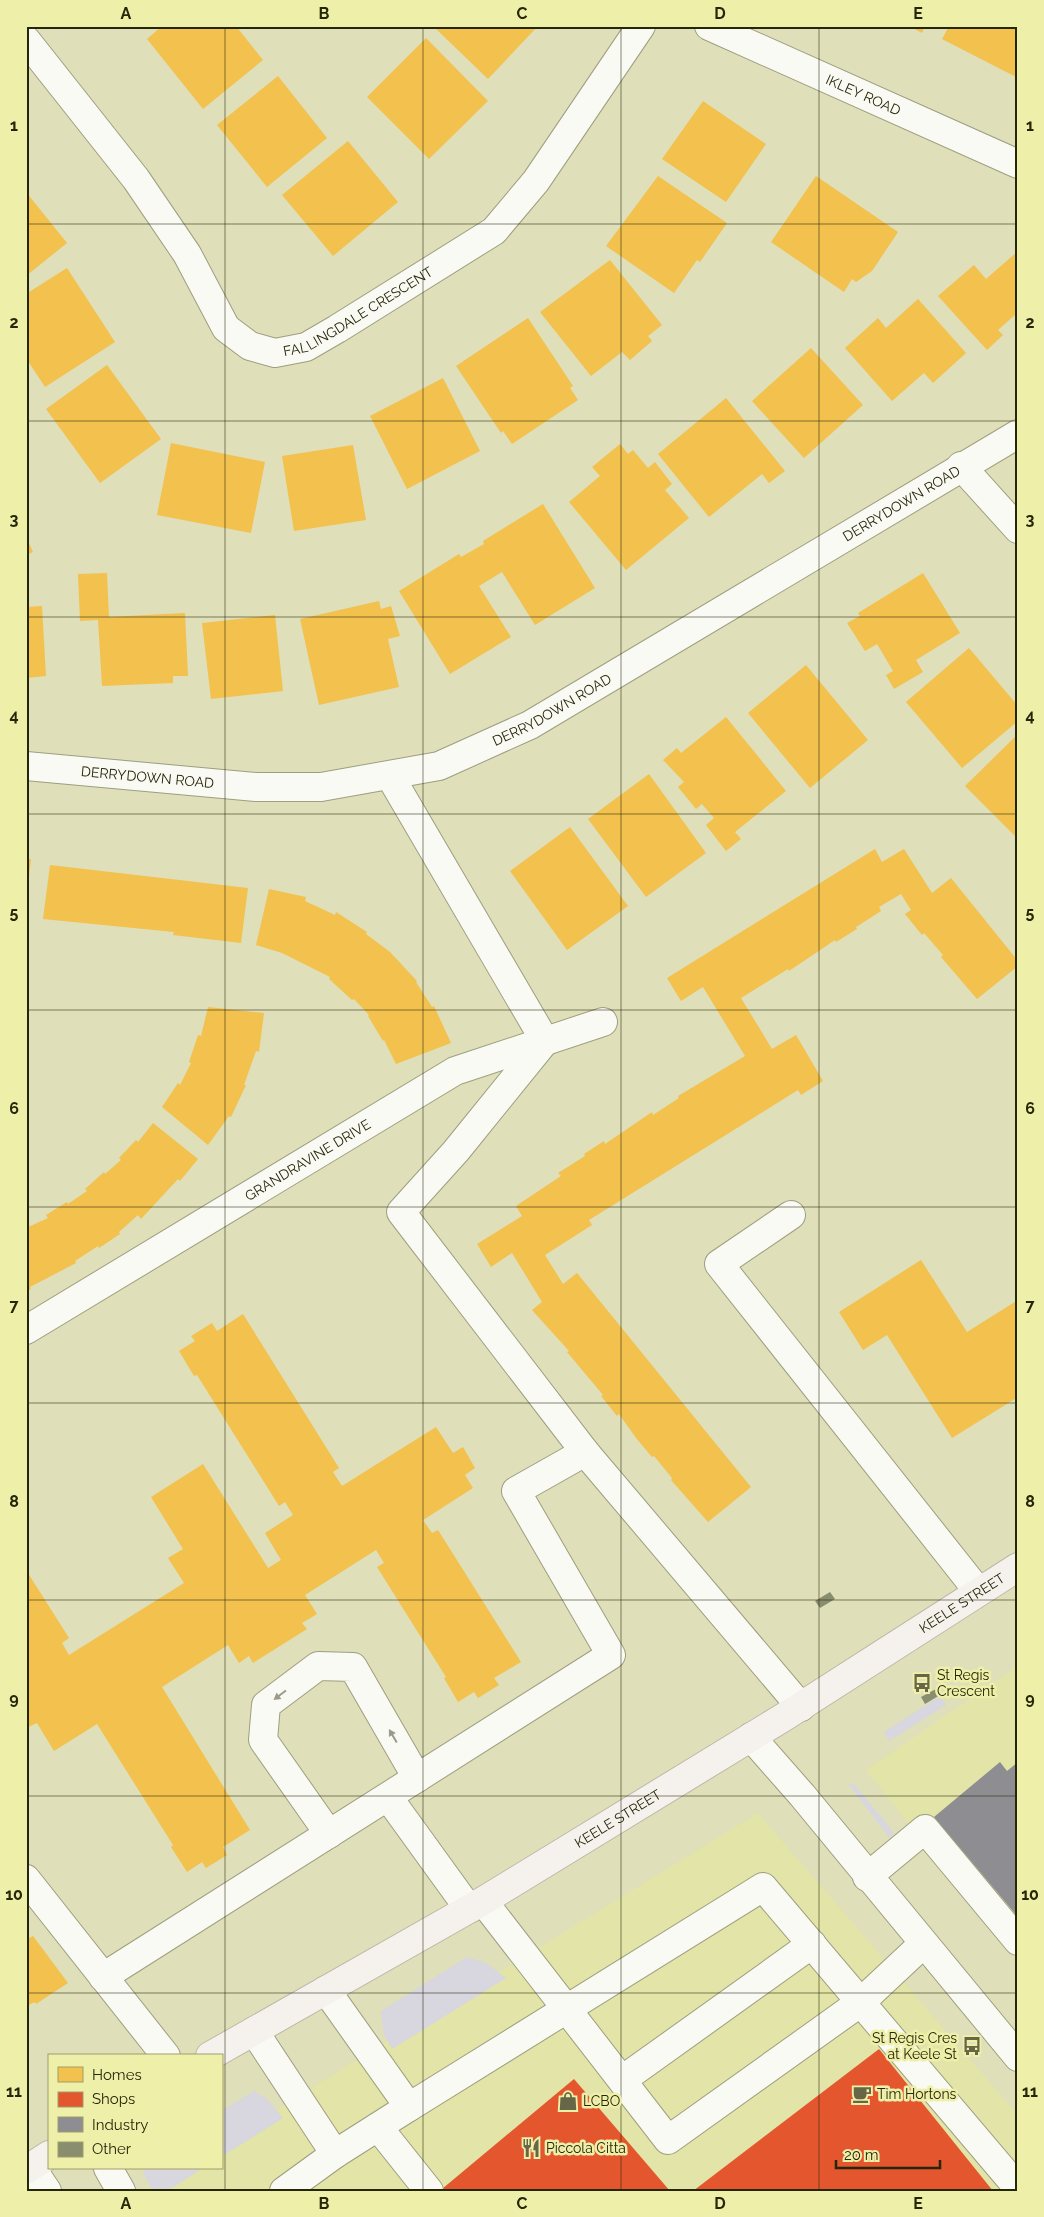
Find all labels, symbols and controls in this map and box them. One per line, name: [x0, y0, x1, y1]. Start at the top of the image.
text: A: [121, 4, 132, 23]
text: B: [319, 4, 330, 23]
text: C: [517, 4, 528, 23]
text: D: [714, 4, 726, 23]
text: E: [913, 4, 923, 23]
street label: IKLEY ROAD: [823, 71, 903, 119]
text: 1: [10, 116, 18, 135]
text: 1: [1026, 116, 1034, 135]
street label: FALLINGDALE CRESCENT: [282, 263, 436, 359]
text: 2: [9, 313, 19, 332]
text: 2: [1025, 313, 1035, 332]
street label: DERRYDOWN ROAD: [840, 462, 963, 545]
text: 3: [10, 510, 19, 529]
text: 3: [1026, 510, 1035, 529]
street label: DERRYDOWN ROAD: [490, 670, 614, 749]
text: 4: [9, 706, 19, 725]
text: 4: [1025, 706, 1035, 725]
street label: DERRYDOWN ROAD: [80, 763, 215, 791]
text: 5: [10, 903, 19, 922]
text: 5: [1026, 903, 1035, 922]
text: 6: [9, 1099, 19, 1118]
text: 6: [1025, 1099, 1035, 1118]
street label: GRANDRAVINE DRIVE: [242, 1116, 373, 1204]
text: 7: [10, 1296, 19, 1315]
text: 7: [1026, 1296, 1035, 1315]
text: 8: [9, 1492, 19, 1511]
text: 8: [1025, 1492, 1035, 1511]
street label: KEELE STREET: [916, 1570, 1008, 1636]
place label: St Regis Crescent: [937, 1667, 995, 1699]
bus stop icon: St Regis Crescent: [911, 1672, 933, 1694]
text: 9: [9, 1689, 19, 1708]
one-way arrow: [274, 1689, 287, 1700]
text: 9: [1025, 1689, 1035, 1708]
one-way arrow: [388, 1729, 397, 1742]
street label: KEELE STREET: [572, 1786, 664, 1851]
text: 10: [5, 1885, 23, 1904]
text: 10: [1021, 1885, 1039, 1904]
place label: St Regis Cres at Keele St: [872, 2030, 957, 2062]
bus stop icon: St Regis Cres at Keele St: [961, 2035, 983, 2057]
legend: [48, 2054, 222, 2170]
text: Homes: [92, 2066, 142, 2084]
text: 11: [6, 2082, 22, 2101]
text: 11: [1022, 2082, 1038, 2101]
cafe icon: Tim Hortons: [851, 2083, 873, 2105]
place label: Tim Hortons: [877, 2086, 957, 2102]
text: Shops: [92, 2090, 135, 2108]
shop icon: LCBO: [557, 2090, 579, 2112]
place label: LCBO: [583, 2093, 620, 2109]
text: Industry: [92, 2116, 148, 2134]
restaurant icon: Piccola Citta: [520, 2137, 542, 2159]
scale bar: [836, 2137, 940, 2169]
text: Other: [92, 2140, 132, 2158]
place label: Piccola Citta: [546, 2140, 626, 2156]
text: 20 m: [844, 2146, 879, 2164]
text: A: [121, 2194, 132, 2213]
text: B: [319, 2194, 330, 2213]
text: C: [517, 2194, 528, 2213]
text: D: [714, 2194, 726, 2213]
text: E: [913, 2194, 923, 2213]

